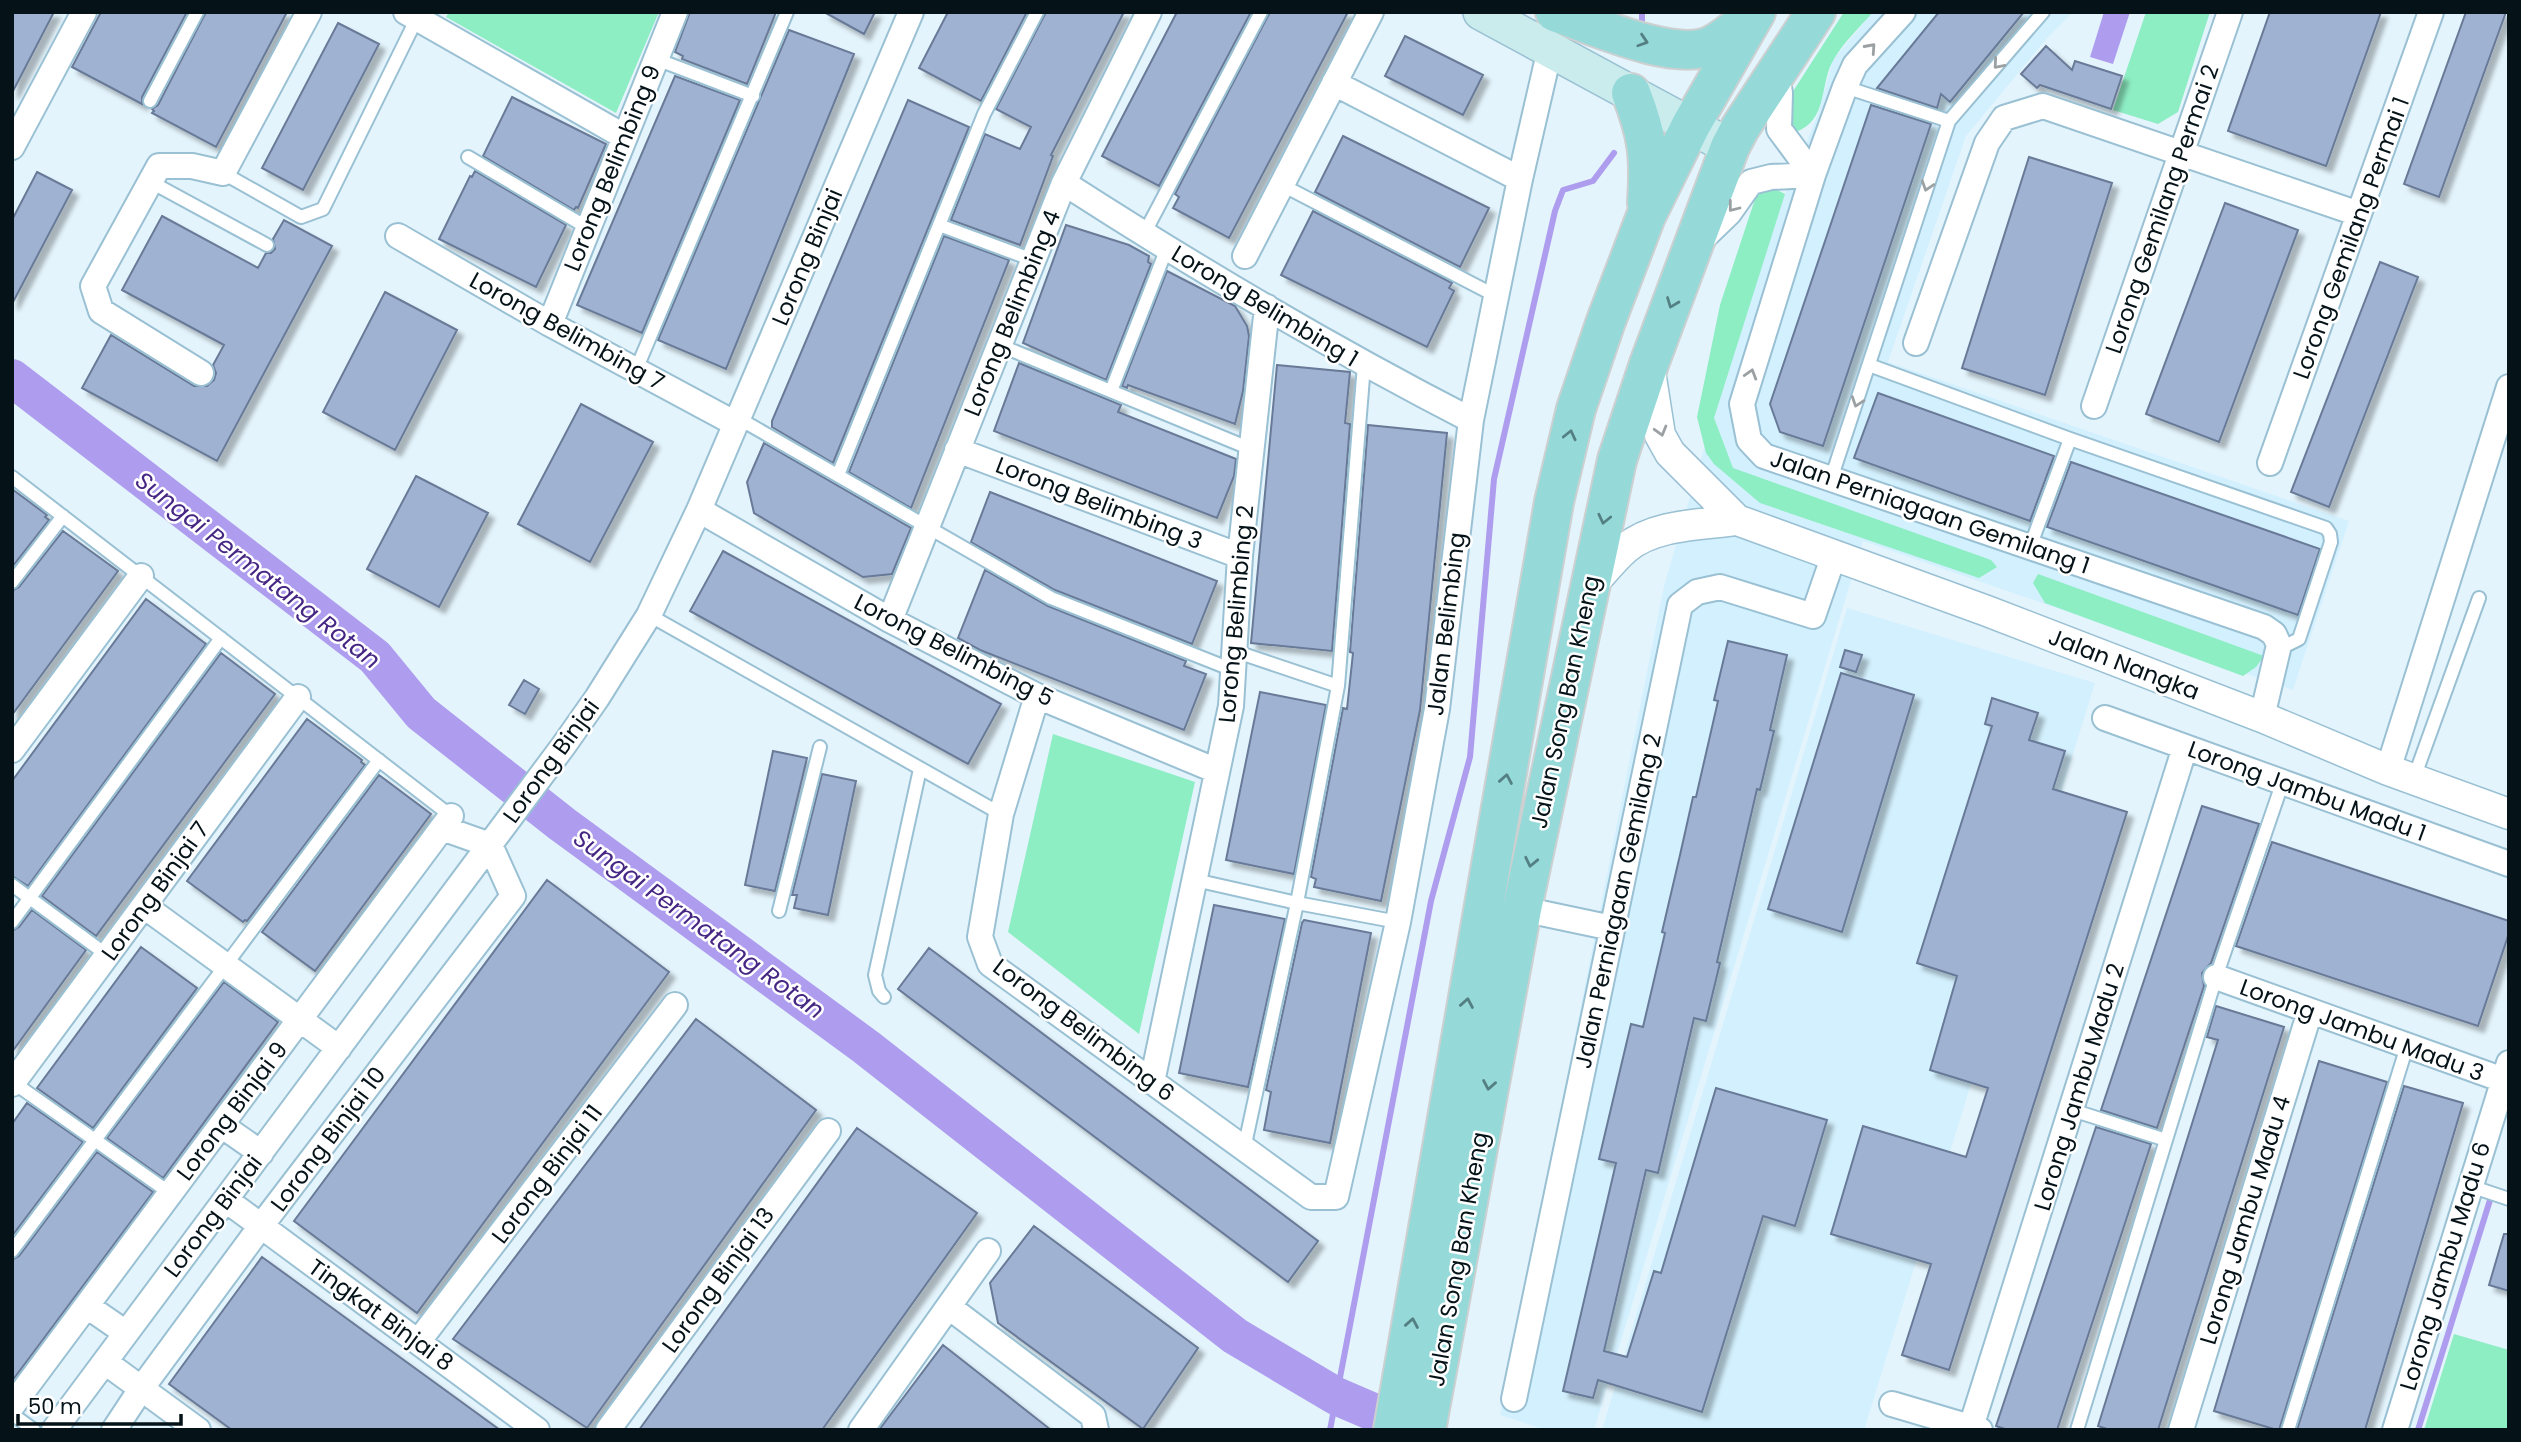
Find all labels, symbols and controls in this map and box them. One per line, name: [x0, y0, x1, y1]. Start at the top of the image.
one-way arrow: [1636, 33, 1648, 47]
one-way arrow: [1863, 43, 1875, 56]
one-way arrow: [1994, 56, 2006, 69]
street label: Lorong Belimbing 9: [556, 60, 668, 276]
street label: Lorong Gemilang Permai 2: [2097, 60, 2227, 358]
street label: Lorong Gemilang Permai 1: [2285, 92, 2417, 384]
one-way arrow: [1921, 180, 1936, 192]
street label: Lorong Binjai: [764, 184, 850, 330]
one-way arrow: [1729, 199, 1742, 211]
street label: Lorong Belimbing 4: [956, 205, 1068, 421]
street label: Lorong Belimbing 1: [1166, 238, 1364, 374]
street label: Lorong Belimbing 7: [464, 264, 670, 398]
one-way arrow: [1667, 296, 1681, 308]
one-way arrow: [1743, 368, 1757, 381]
one-way arrow: [1851, 396, 1865, 408]
one-way arrow: [1653, 425, 1668, 437]
one-way arrow: [1562, 429, 1576, 441]
street label: Jalan Perniagaan Gemilang 1: [1766, 442, 2094, 582]
street label: Lorong Belimbing 3: [991, 449, 1207, 557]
water label: Sungai Permatang Rotan: [129, 464, 387, 676]
street label: Lorong Belimbing 2: [1211, 504, 1261, 724]
one-way arrow: [1598, 513, 1612, 525]
street label: Jalan Belimbing: [1419, 530, 1473, 718]
street label: Jalan Song Ban Kheng: [1523, 573, 1607, 831]
street label: Lorong Belimbing 5: [849, 586, 1059, 714]
street label: Jalan Nangka: [2044, 621, 2204, 707]
street label: Lorong Binjai: [495, 693, 607, 829]
street label: Jalan Perniagaan Gemilang 2: [1567, 731, 1669, 1071]
street label: Lorong Jambu Madu 1: [2183, 733, 2431, 849]
one-way arrow: [1498, 773, 1513, 784]
street label: Lorong Binjai 7: [94, 815, 216, 967]
water label: Sungai Permatang Rotan: [567, 822, 831, 1026]
one-way arrow: [1525, 856, 1540, 868]
street label: Lorong Belimbing 6: [987, 951, 1181, 1109]
street label: Lorong Jambu Madu 2: [2026, 959, 2132, 1215]
street label: Lorong Jambu Madu 3: [2236, 971, 2488, 1089]
one-way arrow: [1459, 997, 1474, 1009]
street label: Lorong Binjai 9: [169, 1035, 295, 1187]
street label: Lorong Binjai 10: [263, 1060, 393, 1218]
one-way arrow: [1483, 1079, 1498, 1091]
street label: Lorong Jambu Madu 4: [2192, 1092, 2298, 1348]
street label: Lorong Binjai 11: [484, 1098, 610, 1250]
street label: Jalan Song Ban Kheng: [1420, 1129, 1496, 1389]
street label: Lorong Jambu Madu 6: [2392, 1138, 2498, 1394]
street label: Lorong Binjai: [156, 1148, 270, 1284]
street label: Lorong Binjai 13: [654, 1201, 782, 1359]
street label: Tingkat Binjai 8: [302, 1251, 460, 1379]
one-way arrow: [1404, 1318, 1419, 1329]
scale bar: [18, 1382, 180, 1426]
text: 50 m: [28, 1392, 82, 1421]

